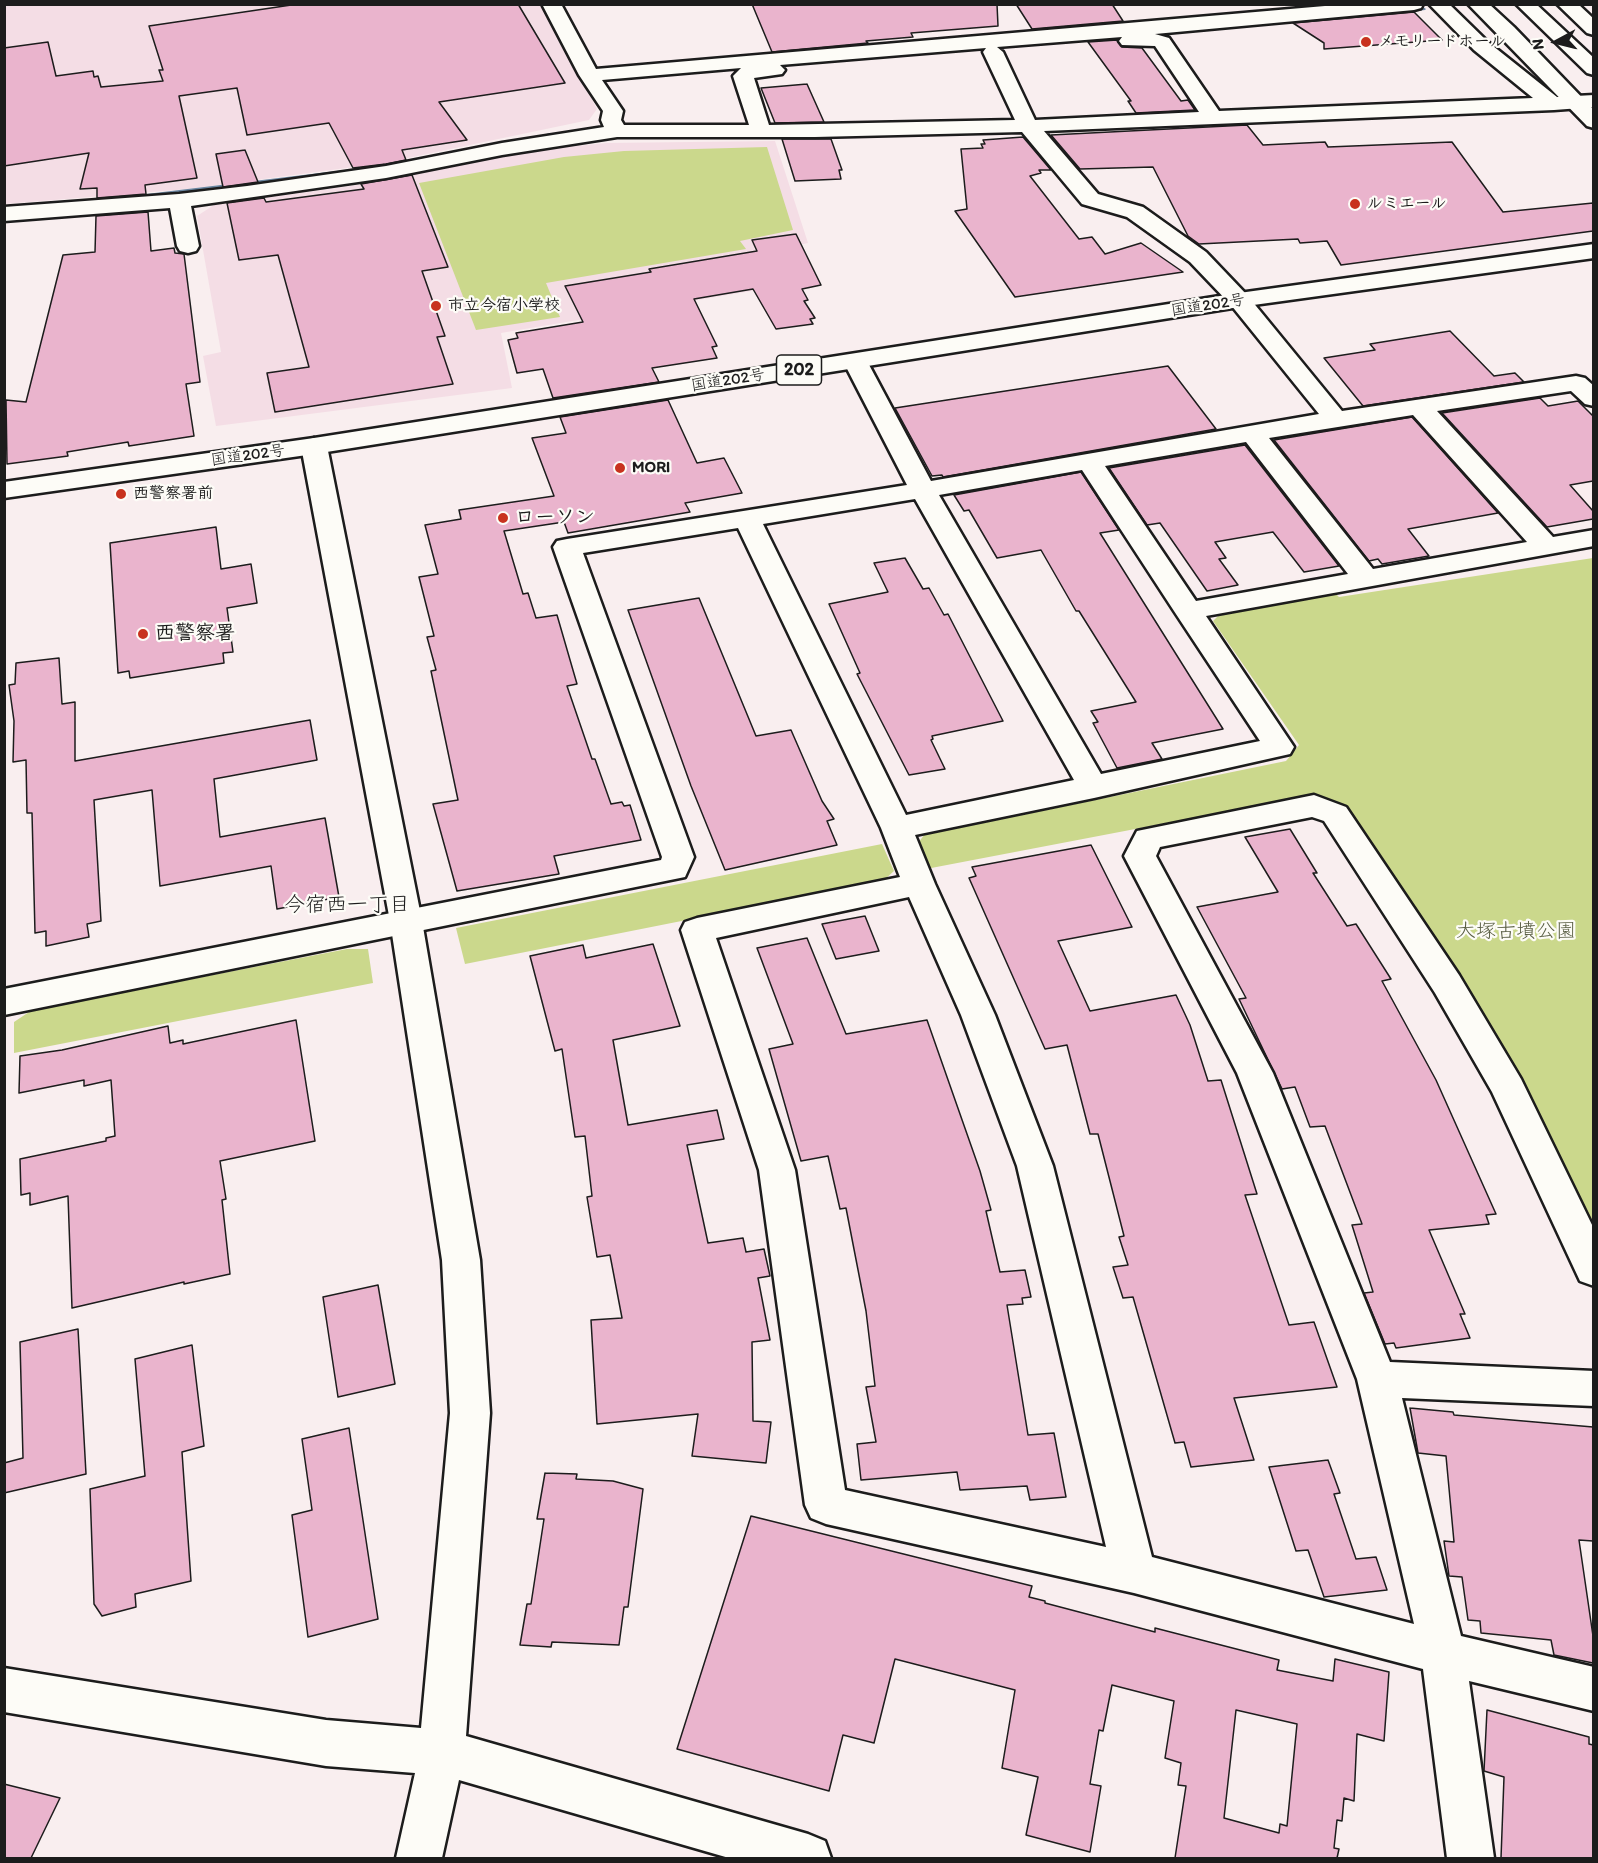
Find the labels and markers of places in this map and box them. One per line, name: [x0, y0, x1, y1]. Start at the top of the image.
place label: メモリードホール: [1378, 32, 1506, 52]
marker: メモリードホール: [1359, 35, 1373, 49]
place label: ルミエール: [1367, 194, 1447, 214]
marker: ルミエール: [1348, 197, 1362, 211]
place label: 市立今宿小学校: [448, 296, 560, 316]
marker: 市立今宿小学校: [429, 299, 443, 313]
place label: MORI: [632, 458, 670, 478]
marker: MORI: [613, 461, 627, 475]
place label: 西警察署前: [133, 484, 213, 504]
marker: 西警察署前: [114, 487, 128, 501]
place label: ローソン: [515, 506, 595, 530]
marker: ローソン: [496, 511, 510, 525]
place label: 西警察署: [155, 622, 235, 646]
marker: 西警察署: [136, 627, 150, 641]

